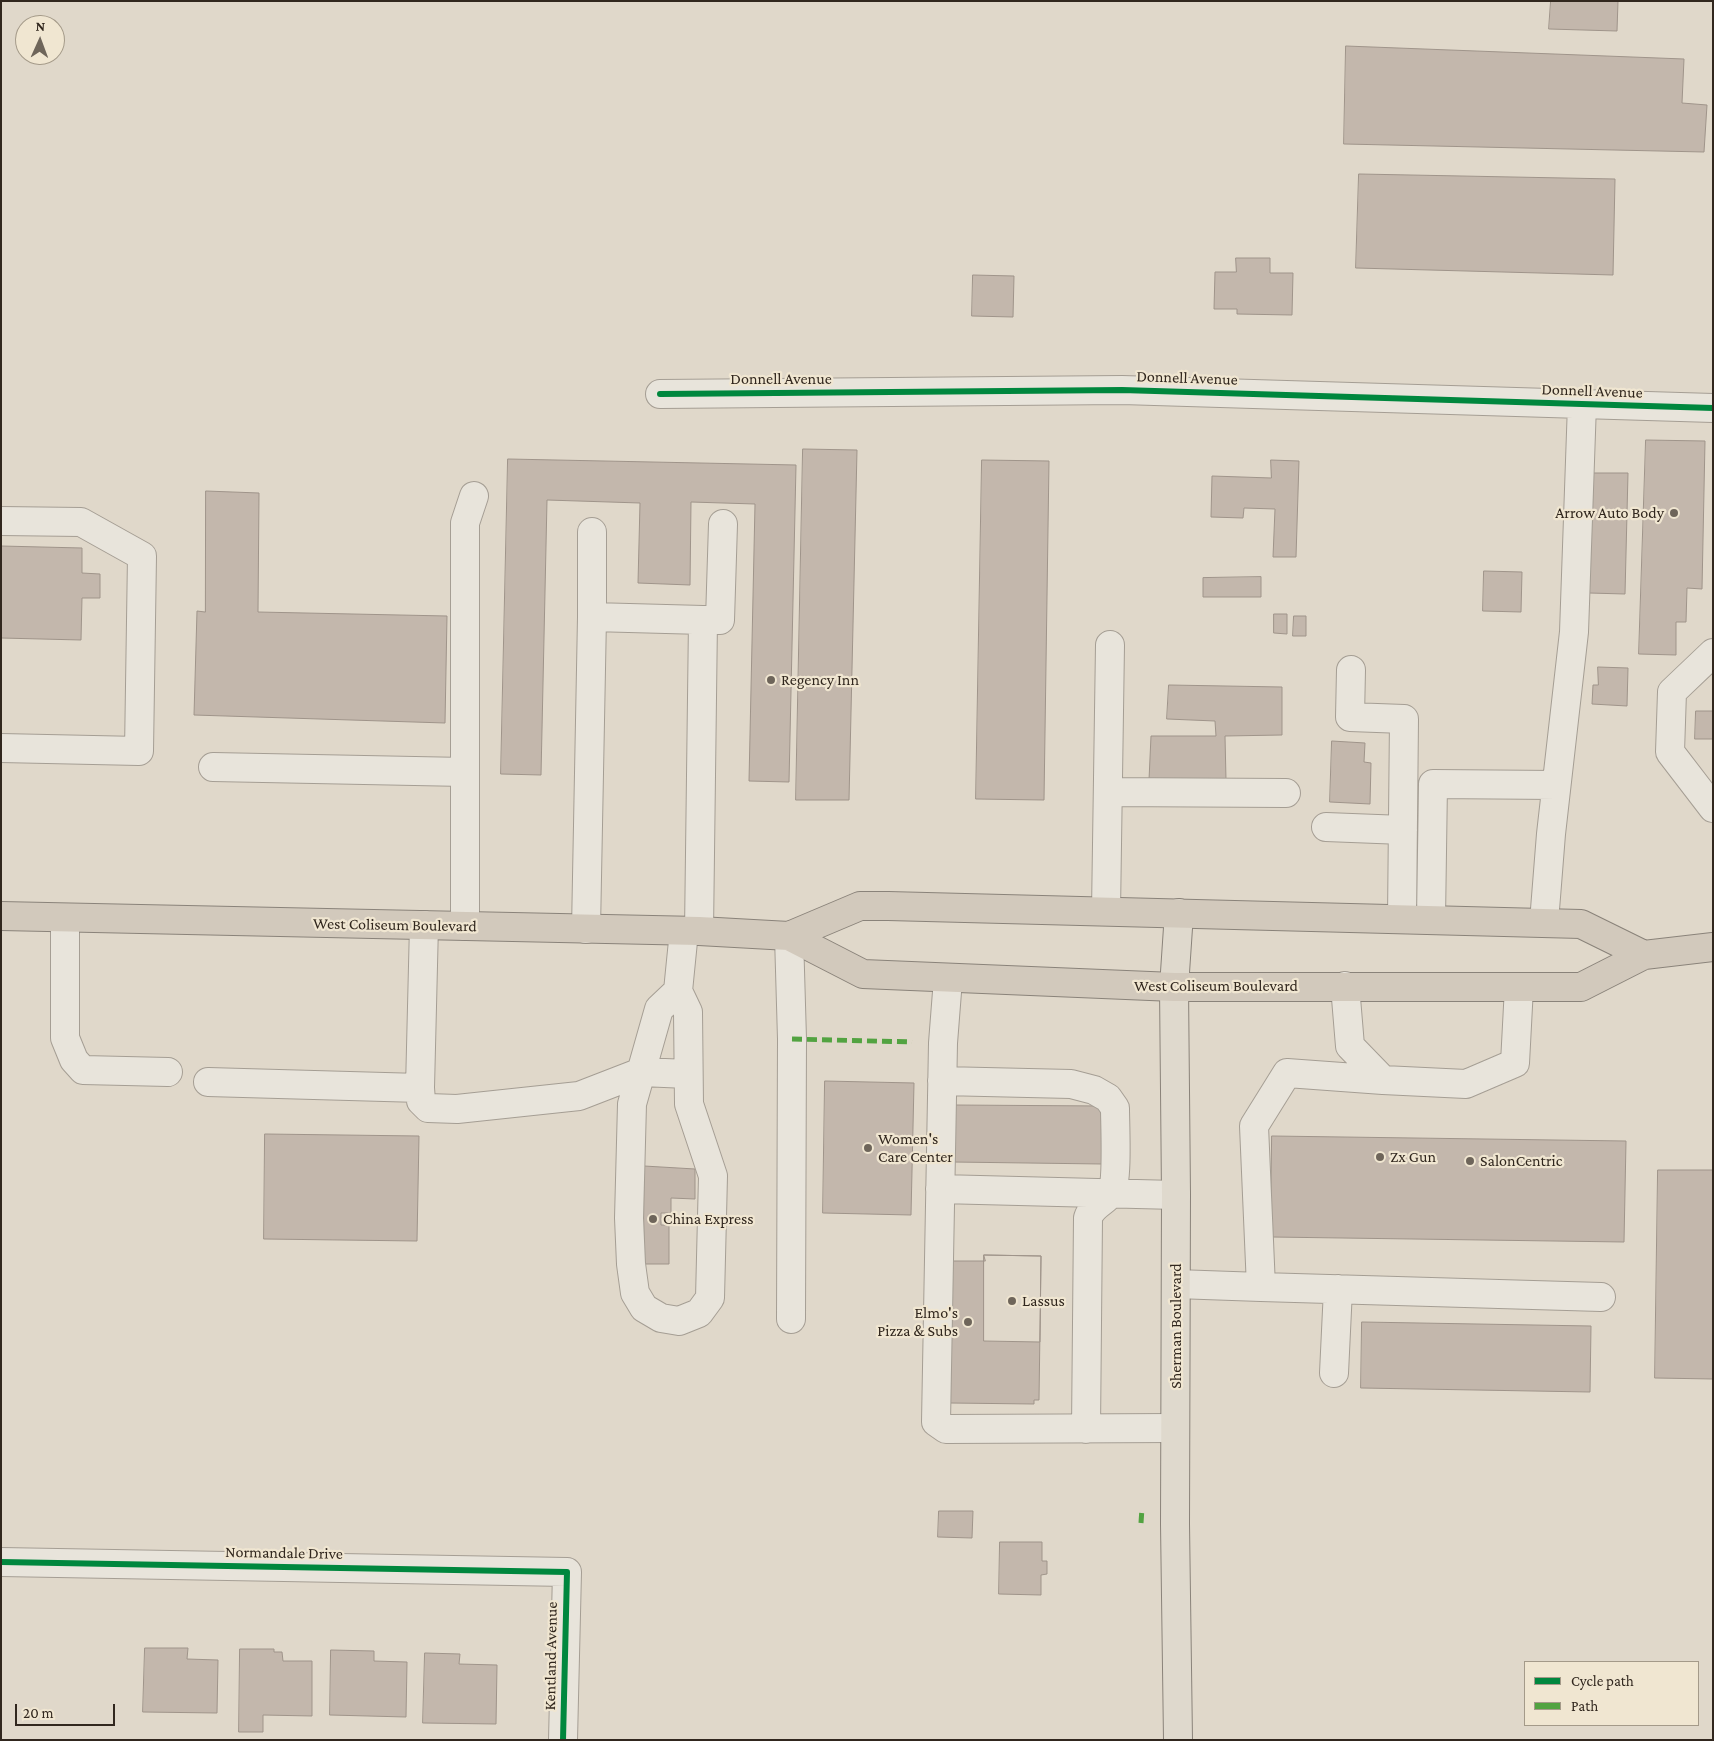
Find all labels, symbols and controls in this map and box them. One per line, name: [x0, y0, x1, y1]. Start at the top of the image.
north arrow: [15, 15, 65, 65]
text: N: [35, 18, 46, 34]
street label: Donnell Avenue: [1136, 367, 1238, 389]
street label: Donnell Avenue: [730, 369, 832, 389]
street label: Donnell Avenue: [1541, 380, 1643, 402]
place label: Arrow Auto Body: [1555, 503, 1664, 523]
marker: Arrow Auto Body: [1668, 507, 1680, 519]
place label: Regency Inn: [781, 670, 859, 690]
marker: Regency Inn: [765, 674, 777, 686]
street label: West Coliseum Boulevard: [313, 914, 477, 936]
street label: West Coliseum Boulevard: [1134, 976, 1298, 996]
place label: Women's Care Center: [878, 1129, 953, 1167]
marker: Women's Care Center: [862, 1142, 874, 1154]
place label: Zx Gun: [1390, 1147, 1436, 1167]
marker: Zx Gun: [1374, 1151, 1386, 1163]
place label: SalonCentric: [1480, 1151, 1562, 1171]
marker: SalonCentric: [1464, 1155, 1476, 1167]
place label: China Express: [663, 1209, 753, 1229]
marker: China Express: [647, 1213, 659, 1225]
street label: Sherman Boulevard: [1166, 1263, 1186, 1389]
place label: Lassus: [1022, 1291, 1065, 1311]
marker: Lassus: [1006, 1295, 1018, 1307]
place label: Elmo's Pizza & Subs: [877, 1303, 958, 1341]
marker: Elmo's Pizza & Subs: [962, 1316, 974, 1328]
street label: Normandale Drive: [225, 1542, 343, 1564]
street label: Kentland Avenue: [540, 1602, 562, 1710]
legend: [1524, 1661, 1699, 1726]
text: Cycle path: [1571, 1673, 1634, 1689]
scale bar: [18, 1694, 118, 1726]
text: Path: [1571, 1698, 1598, 1714]
text: 20 m: [23, 1705, 54, 1721]

